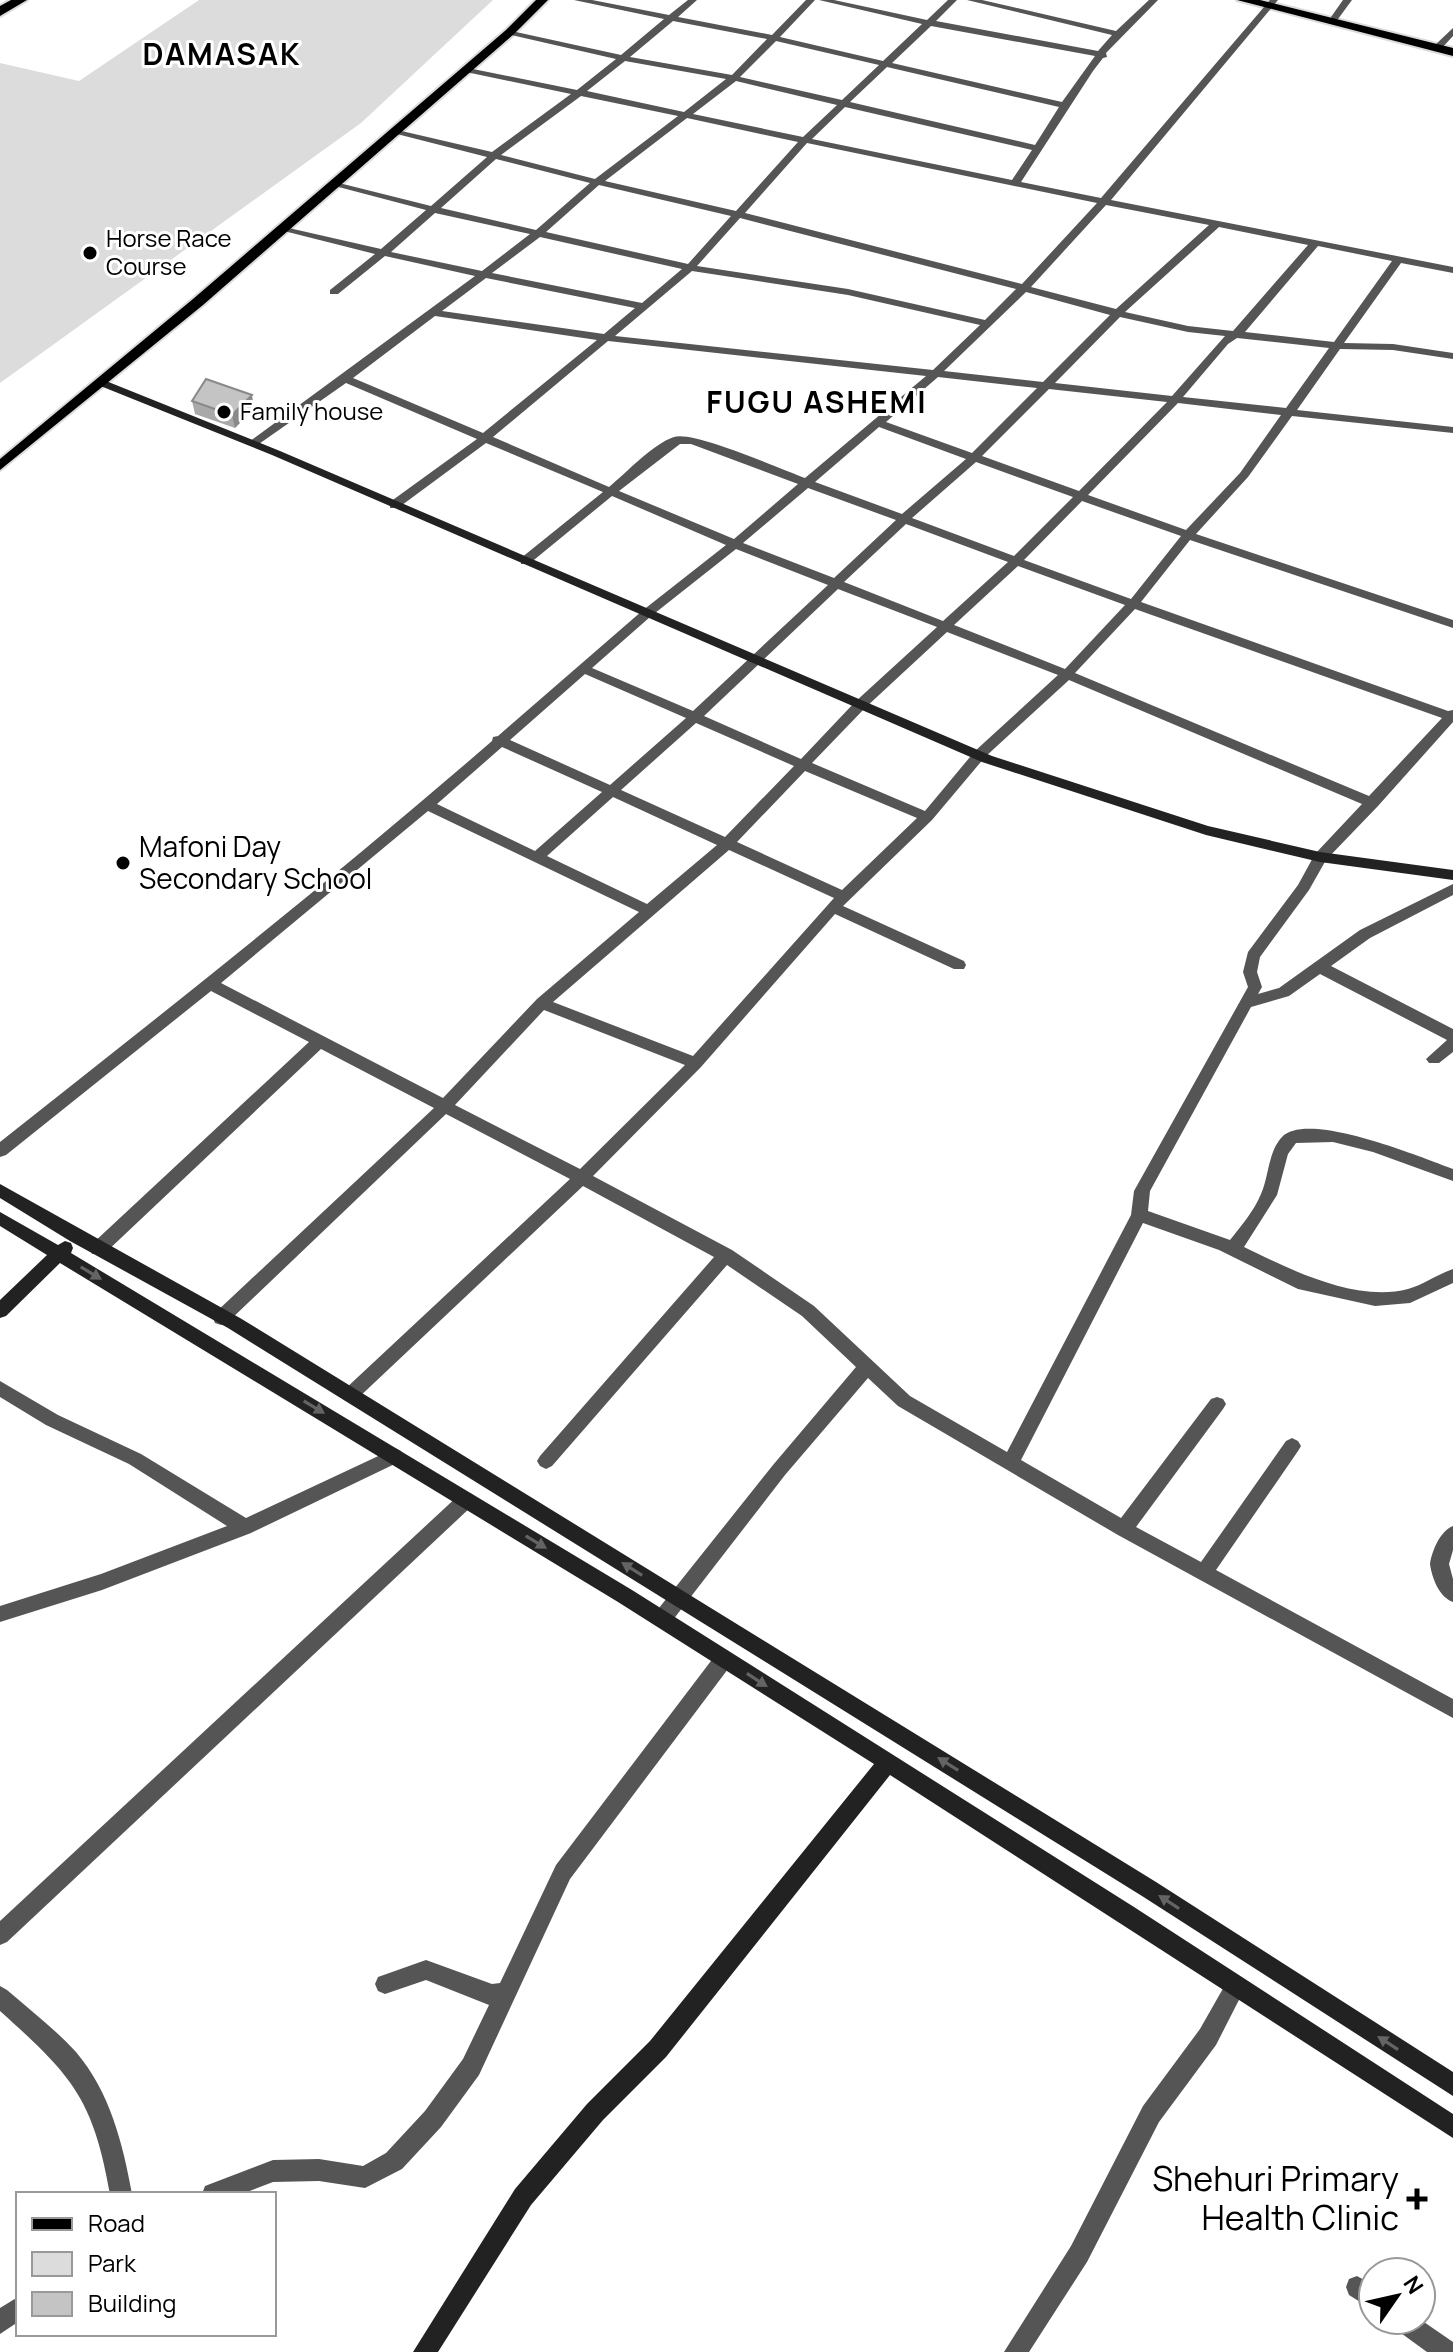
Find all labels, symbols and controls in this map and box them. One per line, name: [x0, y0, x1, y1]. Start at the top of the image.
district label: DAMASAK: [143, 33, 301, 74]
place label: Horse Race Course: [106, 221, 232, 282]
marker: Horse Race Course: [81, 244, 99, 262]
district label: FUGU ASHEMI: [706, 381, 928, 422]
place label: Family house: [240, 394, 383, 427]
marker: Family house: [215, 403, 233, 421]
place label: Mafoni Day Secondary School: [139, 827, 372, 897]
marker: Mafoni Day Secondary School: [114, 854, 132, 872]
one-way arrow: [80, 1266, 102, 1280]
one-way arrow: [303, 1400, 325, 1414]
one-way arrow: [525, 1535, 547, 1549]
one-way arrow: [621, 1562, 643, 1576]
one-way arrow: [746, 1672, 767, 1687]
one-way arrow: [938, 1757, 959, 1772]
one-way arrow: [1158, 1895, 1180, 1909]
one-way arrow: [1377, 2035, 1398, 2050]
place label: Shehuri Primary Health Clinic: [1152, 2155, 1399, 2240]
marker: Shehuri Primary Health Clinic: [1406, 2188, 1428, 2210]
legend: [16, 2192, 276, 2336]
text: Road: [88, 2206, 145, 2239]
text: Park: [88, 2246, 137, 2279]
north arrow: [1357, 2256, 1437, 2336]
text: N: [1397, 2270, 1430, 2300]
text: Building: [88, 2286, 176, 2319]

